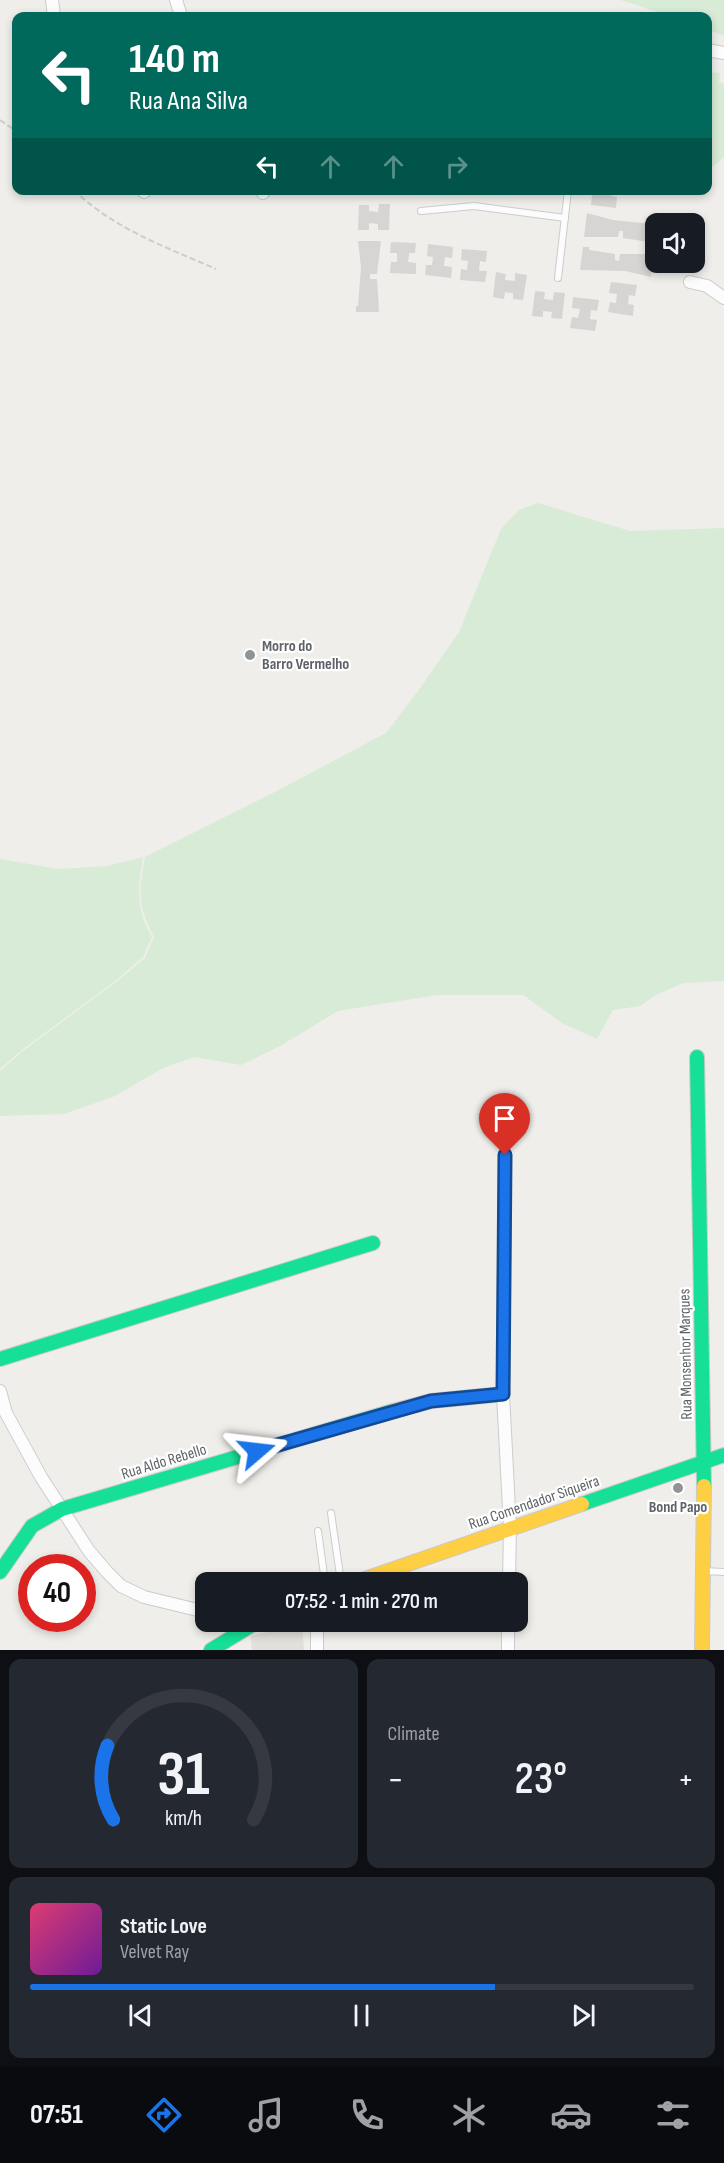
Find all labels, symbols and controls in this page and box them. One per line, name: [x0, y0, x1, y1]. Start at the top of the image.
text: 140 m: [129, 34, 220, 85]
icon: left: [30, 36, 108, 114]
text: Rua Ana Silva: [129, 85, 248, 117]
icon: left: [251, 150, 284, 183]
icon: ahead: [314, 150, 347, 183]
icon: ahead: [377, 150, 410, 183]
icon: right: [440, 150, 473, 183]
map controls: [645, 213, 705, 273]
button: sound: [645, 213, 705, 273]
place label: Morro do Barro Vermelho: [262, 637, 349, 674]
marker: Morro do Barro Vermelho: [243, 648, 257, 662]
pin: [479, 1093, 530, 1155]
icon: arrive: [488, 1102, 521, 1135]
street label: Rua Monsenhor Marques: [675, 1288, 697, 1420]
position arrow: [225, 1419, 289, 1483]
street label: Rua Aldo Rebello: [119, 1440, 209, 1484]
street label: Rua Comendador Siqueira: [466, 1472, 602, 1534]
marker: Bond Papo: [671, 1481, 685, 1495]
place label: Bond Papo: [649, 1498, 707, 1517]
speed limit sign: 40: [18, 1554, 96, 1632]
text: 07:52 · 1 min · 270 m: [285, 1588, 438, 1615]
text: Climate: [388, 1722, 440, 1746]
text: 31: [157, 1738, 209, 1813]
text: 23°: [514, 1752, 567, 1807]
text: −: [388, 1760, 404, 1800]
text: +: [678, 1760, 694, 1800]
text: km/h: [165, 1807, 202, 1832]
text: Static Love: [120, 1913, 207, 1940]
text: Velvet Ray: [120, 1940, 189, 1964]
icon: previous: [124, 1999, 157, 2032]
icon: pause: [345, 1999, 378, 2032]
icon: next: [567, 1999, 600, 2032]
icon: directions: [143, 2094, 185, 2136]
icon: music: [245, 2094, 287, 2136]
icon: phone: [346, 2094, 388, 2136]
icon: climate: [448, 2094, 490, 2136]
icon: car: [550, 2094, 592, 2136]
icon: filters: [652, 2094, 694, 2136]
text: 07:51: [30, 2099, 83, 2131]

